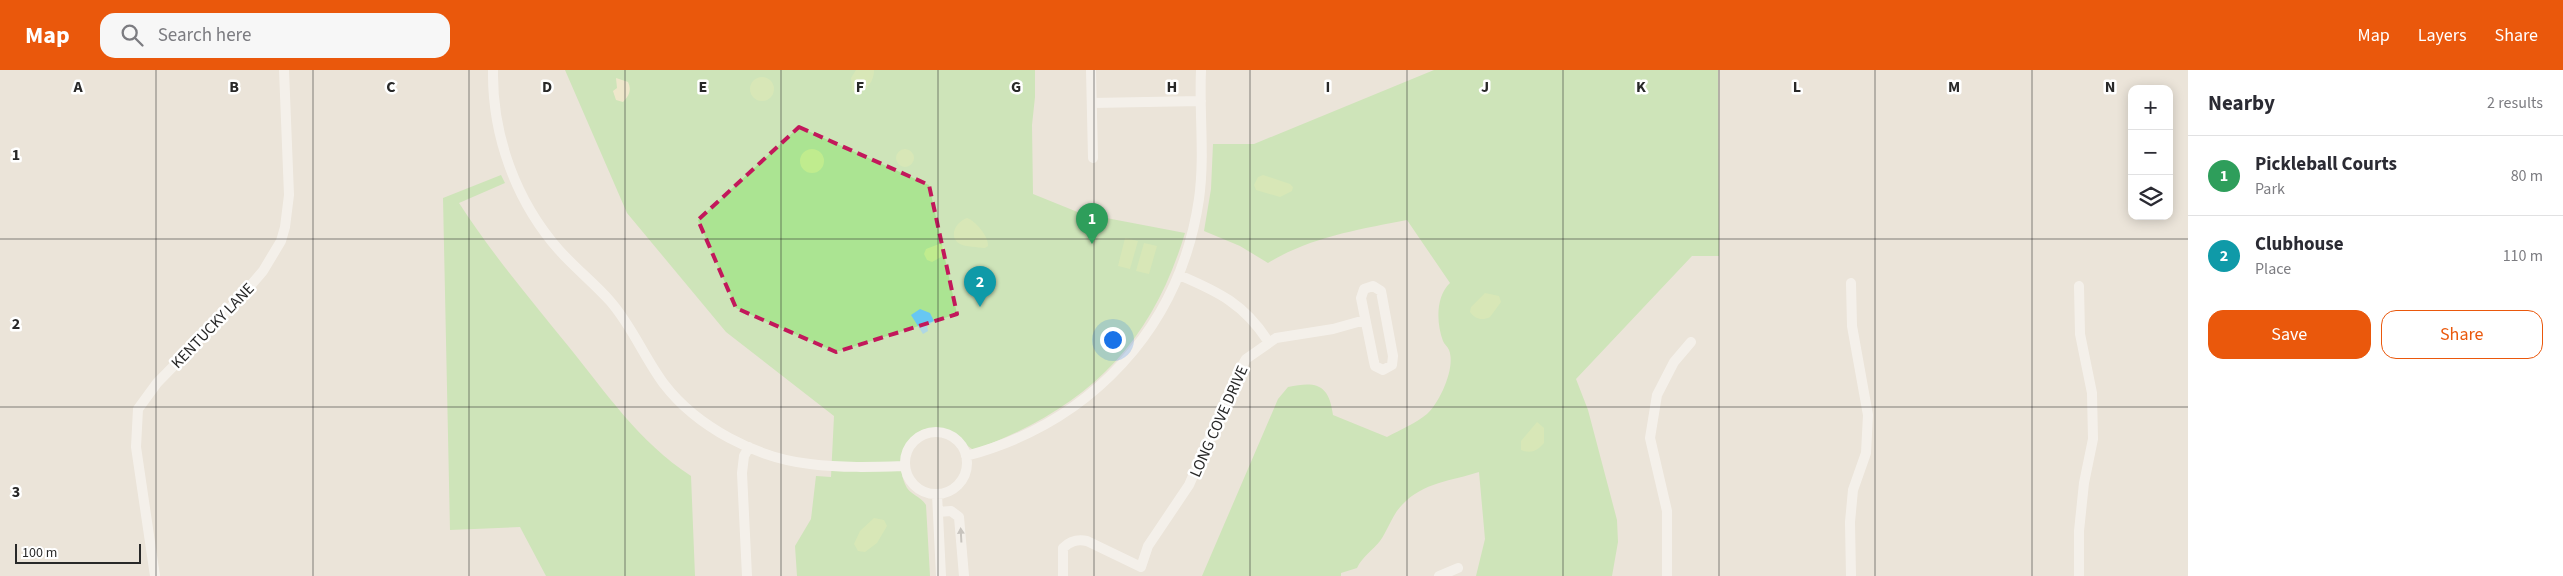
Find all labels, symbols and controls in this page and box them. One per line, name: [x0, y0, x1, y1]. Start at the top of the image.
search box: [100, 13, 450, 58]
text: Map: [25, 18, 70, 53]
icon: search: [118, 21, 146, 49]
text: Search here: [158, 22, 251, 49]
text: Map: [2358, 23, 2390, 48]
text: Layers: [2418, 23, 2467, 48]
text: Share: [2495, 23, 2538, 48]
text: A: [72, 76, 83, 98]
text: B: [229, 76, 239, 98]
text: C: [386, 76, 396, 98]
text: D: [542, 76, 552, 98]
text: E: [699, 76, 707, 98]
text: F: [856, 76, 864, 98]
text: G: [1011, 76, 1021, 98]
text: H: [1167, 76, 1177, 98]
text: I: [1326, 76, 1330, 98]
text: J: [1481, 76, 1489, 98]
text: K: [1636, 76, 1646, 98]
text: L: [1793, 76, 1801, 98]
text: M: [1948, 76, 1960, 98]
text: N: [2105, 76, 2115, 98]
map controls: [2128, 85, 2173, 220]
button: +: [2128, 85, 2173, 130]
text: Nearby: [2208, 88, 2275, 118]
text: 2 results: [2487, 92, 2543, 114]
button: −: [2128, 130, 2173, 175]
text: 1: [12, 144, 20, 166]
text: Pickleball Courts: [2255, 151, 2397, 178]
text: 1: [2220, 165, 2228, 187]
text: 80 m: [2511, 165, 2543, 187]
button: layers: [2128, 175, 2173, 220]
text: Park: [2255, 178, 2285, 200]
pin: 1: [1076, 203, 1108, 244]
text: Clubhouse: [2255, 231, 2344, 258]
text: 2: [2220, 245, 2228, 267]
text: 110 m: [2503, 245, 2543, 267]
text: Place: [2255, 258, 2291, 280]
pin: 2: [964, 266, 996, 307]
street label: KENTUCKY LANE: [166, 278, 259, 373]
button: Save: [2208, 310, 2371, 359]
button: Share: [2381, 310, 2543, 359]
text: 2: [12, 313, 20, 335]
your location: [1100, 327, 1126, 353]
street label: LONG COVE DRIVE: [1184, 362, 1253, 481]
text: 3: [12, 481, 20, 503]
one-way arrow: [957, 526, 965, 542]
scale bar: [15, 541, 141, 564]
text: 100 m: [22, 543, 57, 563]

